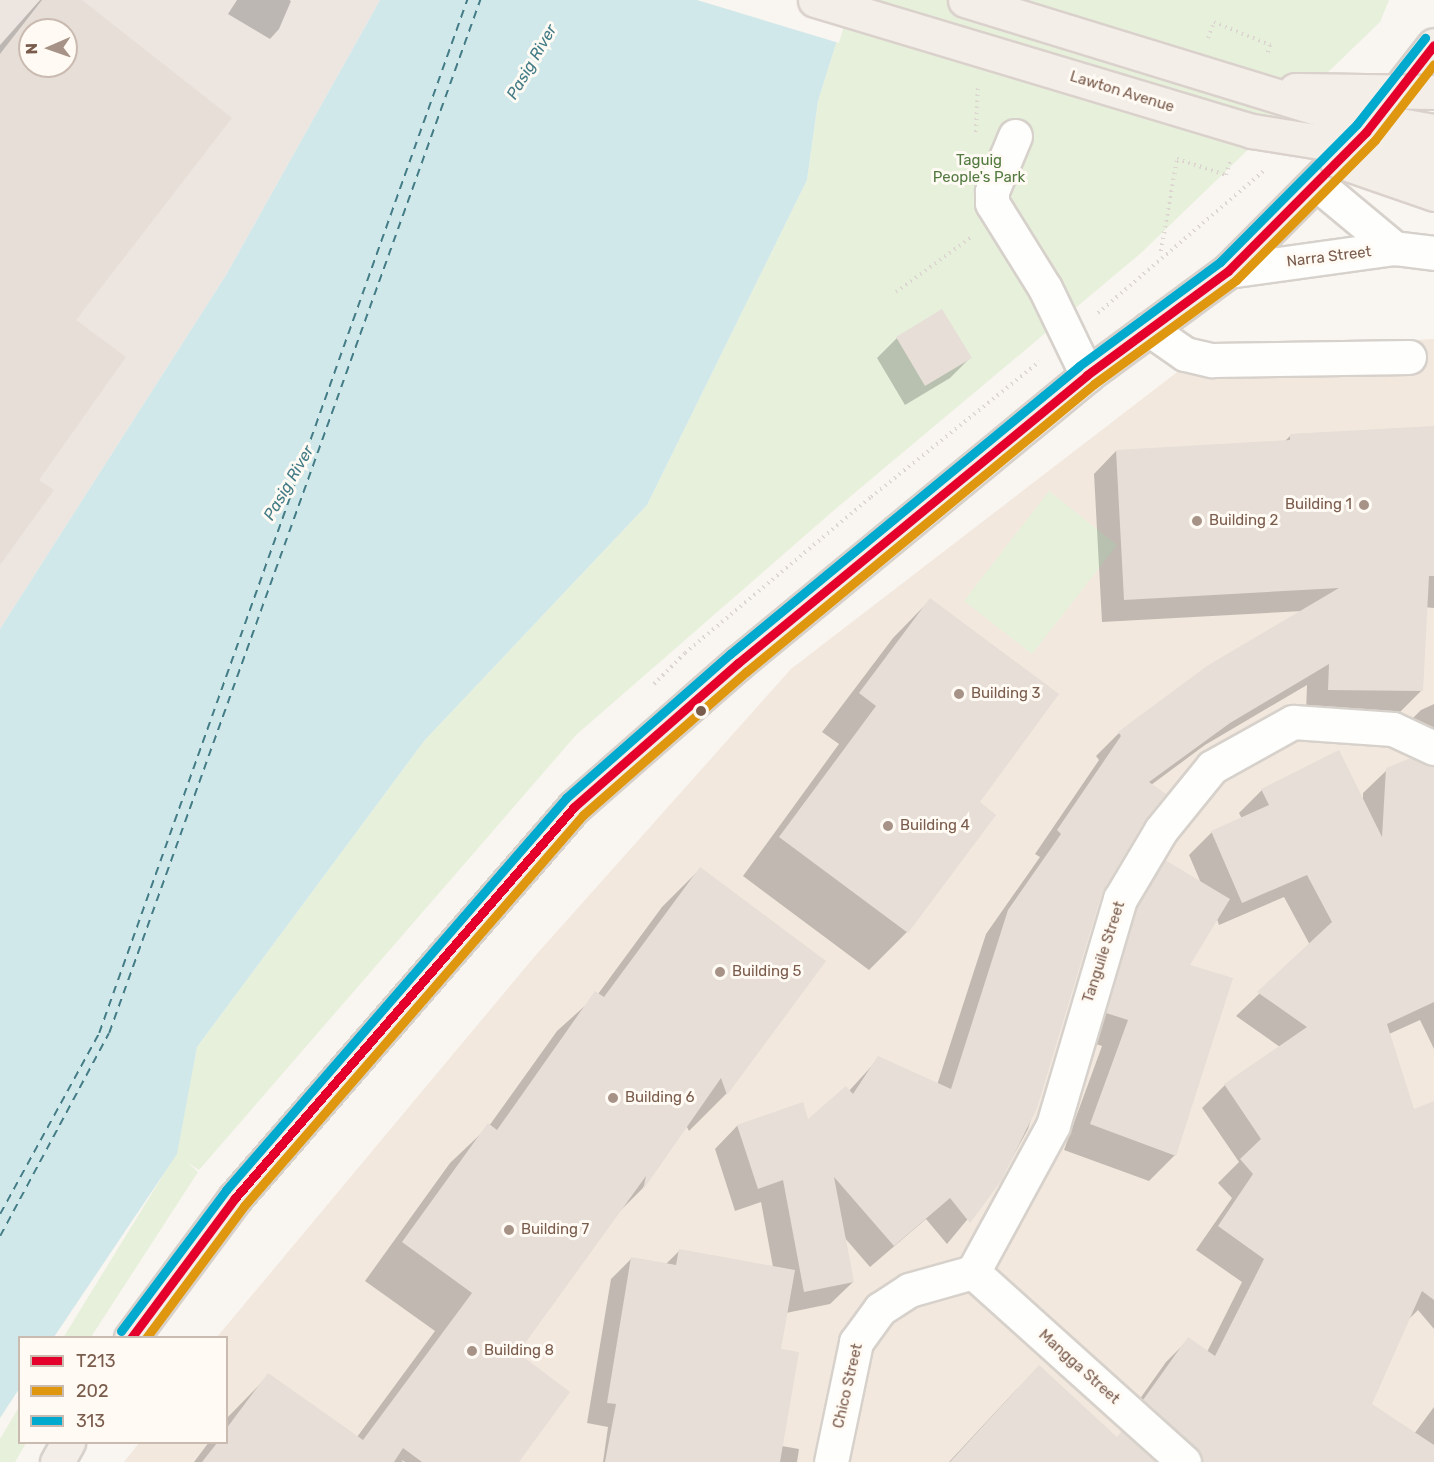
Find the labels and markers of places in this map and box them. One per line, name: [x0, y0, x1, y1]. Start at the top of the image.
place label: Building 1: [1285, 496, 1352, 514]
marker: Building 1: [1357, 498, 1371, 512]
place label: Building 2: [1209, 512, 1278, 530]
marker: Building 2: [1190, 514, 1204, 528]
place label: Building 3: [971, 685, 1041, 703]
marker: Building 3: [952, 687, 966, 701]
unlabelled marker: [695, 705, 707, 717]
place label: Building 4: [900, 817, 970, 835]
marker: Building 4: [881, 819, 895, 833]
place label: Building 5: [732, 963, 802, 981]
marker: Building 5: [713, 965, 727, 979]
place label: Building 6: [625, 1089, 695, 1107]
marker: Building 6: [606, 1091, 620, 1105]
place label: Building 7: [521, 1221, 589, 1239]
marker: Building 7: [502, 1223, 516, 1237]
place label: Building 8: [484, 1342, 554, 1360]
marker: Building 8: [465, 1344, 479, 1358]

